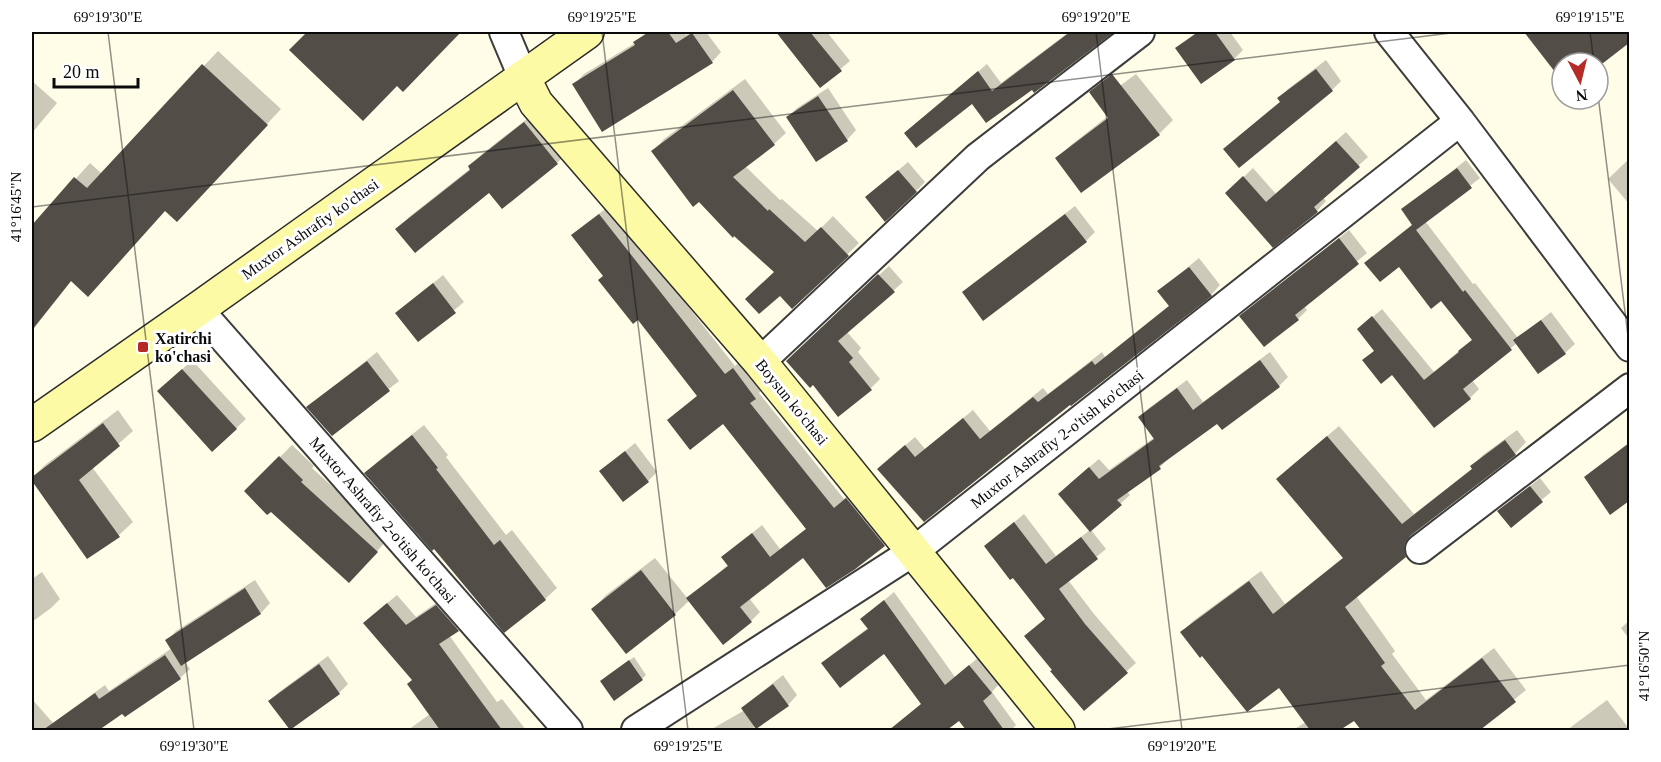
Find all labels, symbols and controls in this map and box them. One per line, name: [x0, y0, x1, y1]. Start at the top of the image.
text: 69°19'30"E: [74, 9, 143, 25]
text: 69°19'25"E: [568, 9, 637, 25]
text: 69°19'20"E: [1062, 9, 1131, 25]
text: 69°19'15"E: [1556, 9, 1625, 25]
scale bar: [54, 51, 138, 89]
north arrow: [1550, 51, 1610, 111]
text: 20 m: [63, 62, 100, 82]
text: N: [1575, 86, 1589, 105]
text: 41°16'45"N: [8, 172, 24, 242]
street label: Muxtor Ashrafiy ko'chasi: [238, 175, 383, 283]
place label: Xatirchi ko'chasi: [155, 330, 212, 365]
marker: Xatirchi ko'chasi: [136, 340, 150, 354]
street label: Boysun ko'chasi: [752, 356, 832, 449]
street label: Muxtor Ashrafiy 2-o'tish ko'chasi: [967, 366, 1148, 512]
street label: Muxtor Ashrafiy 2-o'tish ko'chasi: [306, 434, 460, 607]
text: 41°16'50"N: [1636, 631, 1652, 701]
text: 69°19'30"E: [160, 738, 229, 754]
text: 69°19'25"E: [654, 738, 723, 754]
text: 69°19'20"E: [1148, 738, 1217, 754]

